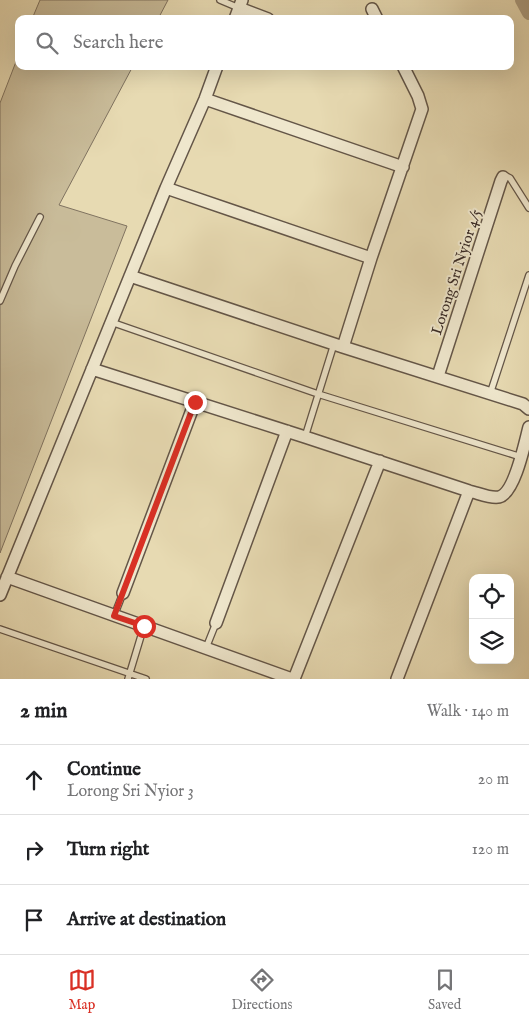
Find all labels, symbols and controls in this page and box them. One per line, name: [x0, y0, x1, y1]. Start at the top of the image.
search box: [15, 15, 514, 70]
icon: search: [33, 29, 61, 57]
text: Search here: [73, 31, 164, 55]
street label: Lorong Sri Nyior 4/5: [427, 206, 486, 337]
route end: [184, 391, 207, 414]
map controls: [469, 574, 514, 664]
button: locate: [469, 574, 514, 619]
route start: [133, 615, 156, 638]
button: layers: [469, 619, 514, 664]
text: 2 min: [20, 698, 67, 725]
text: Walk · 140 m: [427, 702, 509, 722]
text: Continue: [67, 758, 141, 782]
icon: ahead: [20, 766, 48, 794]
text: 20 m: [478, 770, 509, 790]
text: Lorong Sri Nyior 3: [67, 782, 194, 802]
icon: right: [20, 836, 48, 864]
text: Turn right: [67, 838, 149, 862]
text: 120 m: [472, 840, 509, 860]
icon: arrive: [20, 906, 48, 934]
text: Arrive at destination: [67, 908, 226, 932]
tab: Map: [68, 966, 96, 1014]
tab: Directions: [231, 966, 292, 1014]
tab: Saved: [428, 966, 461, 1014]

